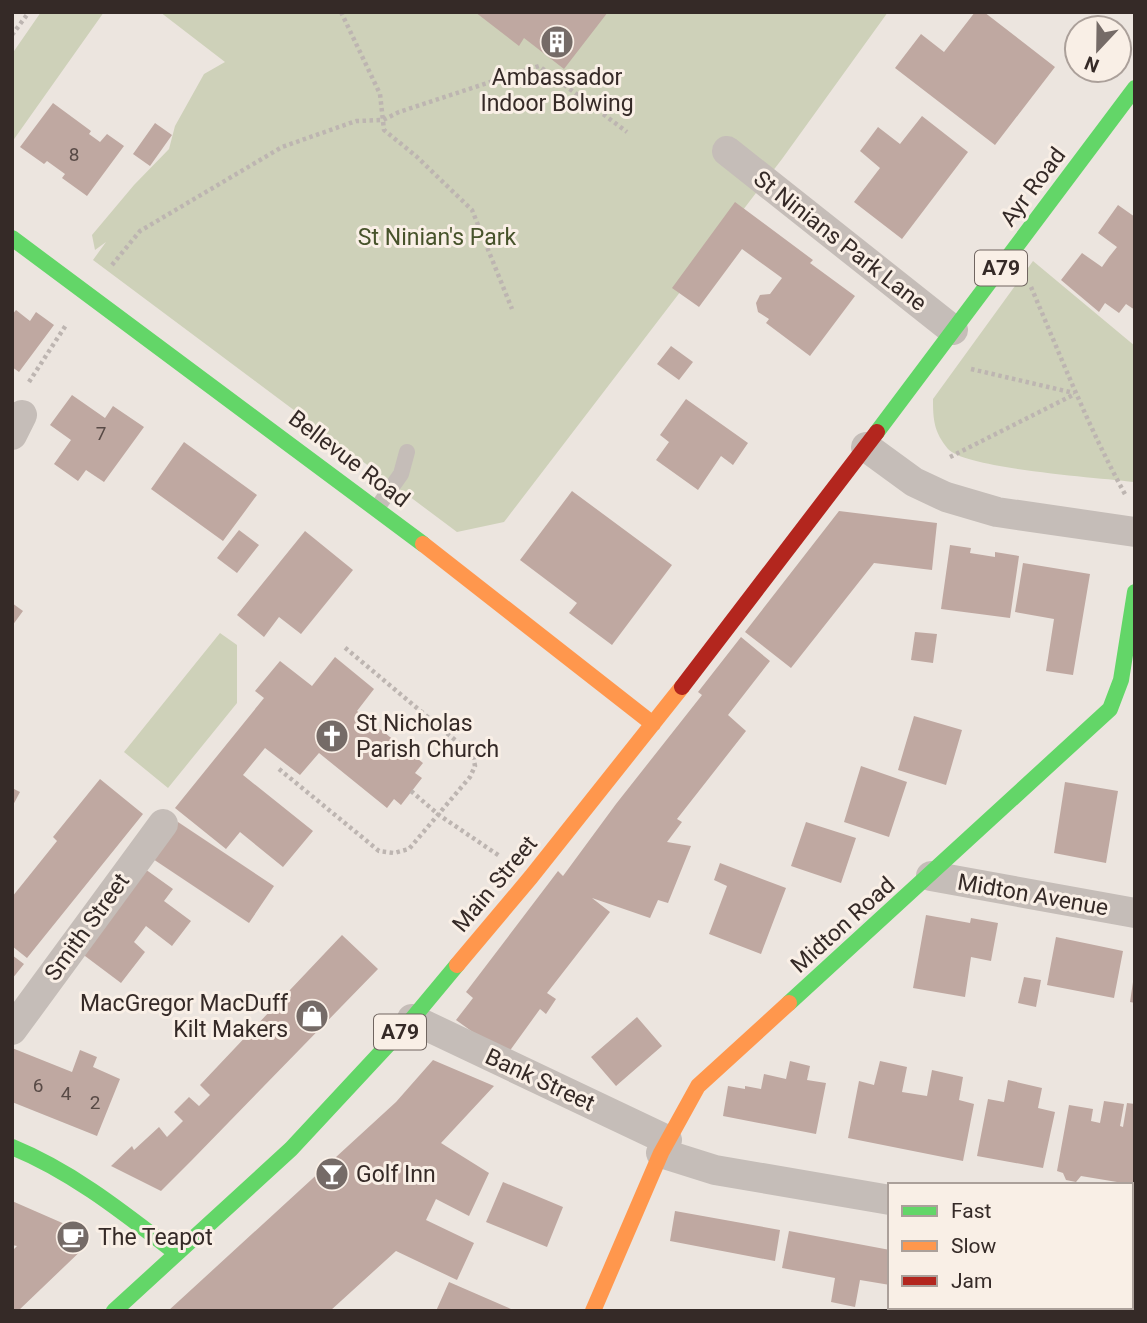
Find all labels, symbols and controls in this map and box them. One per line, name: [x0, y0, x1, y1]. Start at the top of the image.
north arrow: [1063, 14, 1133, 84]
building icon: Ambassador Indoor Bolwing: [538, 23, 576, 61]
text: N: [1081, 51, 1102, 77]
place label: Ambassador Indoor Bolwing: [480, 64, 634, 117]
street label: Ayr Road: [995, 142, 1071, 232]
house number: 8: [69, 143, 79, 166]
street label: St Ninians Park Lane: [748, 165, 932, 317]
park label: St Ninian's Park: [358, 224, 516, 251]
road number: A79: [975, 250, 1027, 286]
street label: Bellevue Road: [283, 405, 415, 513]
house number: 7: [96, 422, 106, 445]
place label: St Nicholas Parish Church: [356, 710, 499, 763]
church icon: St Nicholas Parish Church: [313, 717, 351, 755]
street label: Main Street: [447, 830, 543, 938]
street label: Smith Street: [39, 868, 135, 986]
street label: Midton Avenue: [955, 868, 1111, 922]
street label: Midton Road: [786, 871, 900, 979]
place label: MacGregor MacDuff Kilt Makers: [80, 990, 289, 1043]
shop icon: MacGregor MacDuff Kilt Makers: [293, 997, 331, 1035]
road number: A79: [374, 1014, 426, 1050]
street label: Bank Street: [481, 1043, 599, 1117]
house number: 6: [33, 1074, 43, 1097]
house number: 4: [61, 1082, 72, 1105]
house number: 2: [90, 1091, 100, 1114]
bar icon: Golf Inn: [313, 1155, 351, 1193]
place label: Golf Inn: [356, 1161, 436, 1188]
legend: [888, 1183, 1133, 1309]
text: Fast: [951, 1199, 992, 1223]
cafe icon: The Teapot: [54, 1218, 92, 1256]
place label: The Teapot: [98, 1224, 213, 1251]
text: Slow: [951, 1234, 997, 1258]
text: Jam: [951, 1269, 992, 1293]

